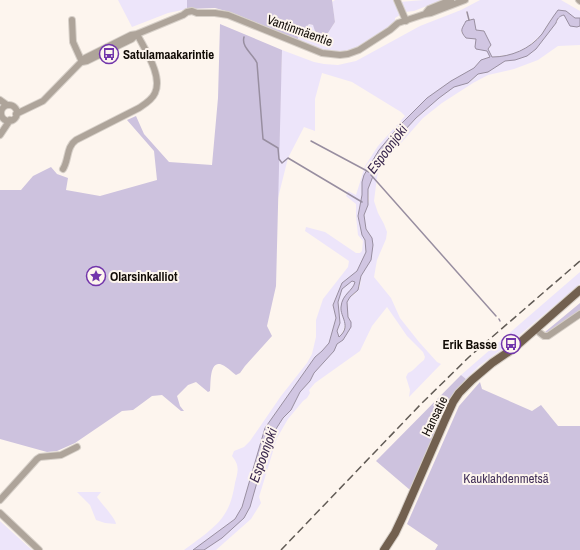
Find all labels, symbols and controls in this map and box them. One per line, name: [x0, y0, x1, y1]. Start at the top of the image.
street label: Vantinmäentie: [265, 11, 335, 50]
bus stop icon: Satulamaakarintie: [98, 43, 120, 65]
place label: Satulamaakarintie: [123, 46, 214, 63]
water label: Espoonjoki: [363, 120, 412, 177]
place icon: Olarsinkalliot: [85, 265, 107, 287]
place label: Olarsinkalliot: [110, 268, 178, 285]
bus stop icon: Erik Basse: [500, 333, 522, 355]
place label: Erik Basse: [442, 336, 497, 353]
street label: Hansatie: [417, 393, 451, 439]
water label: Espoonjoki: [245, 424, 281, 485]
park label: Kauklahdenmetsä: [463, 470, 549, 487]

